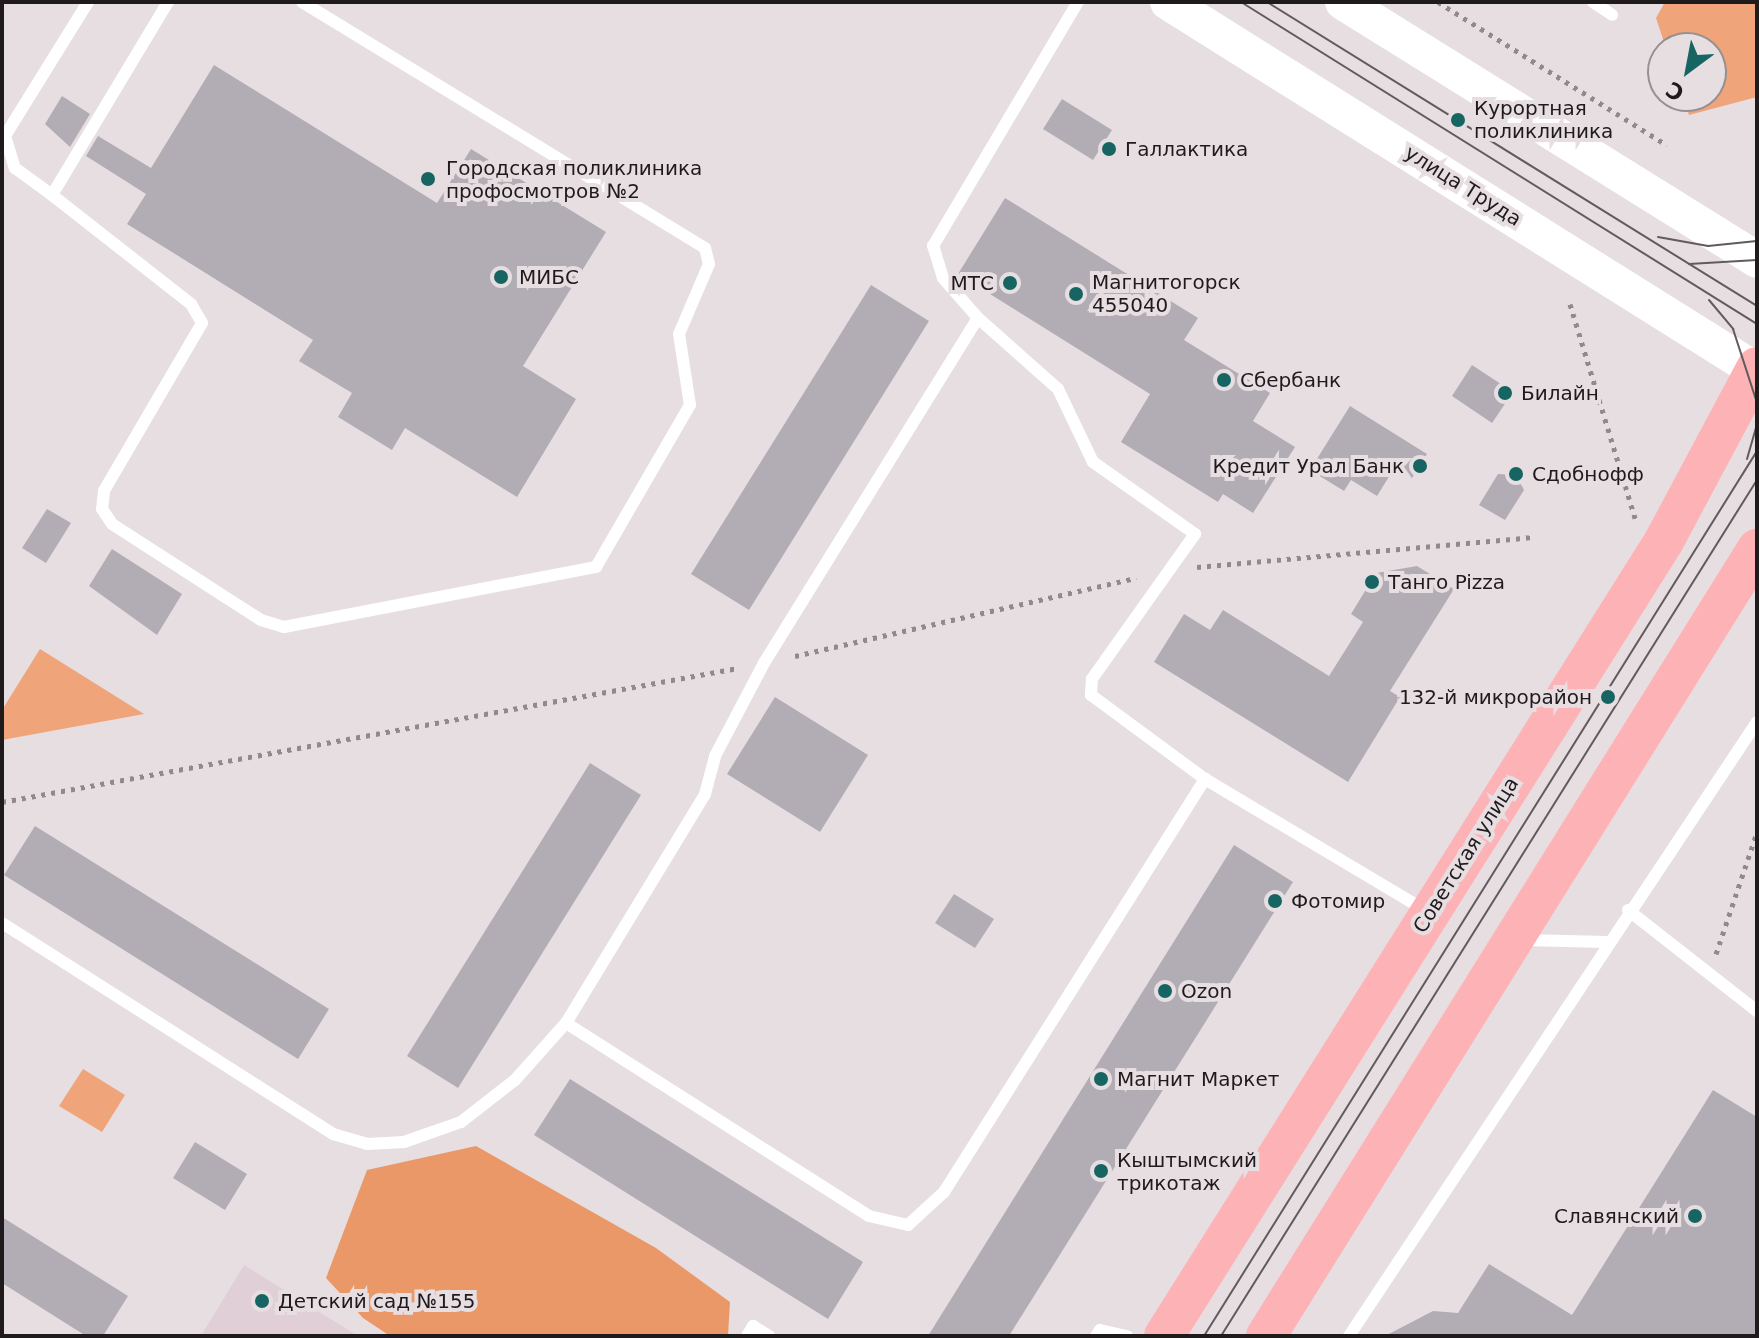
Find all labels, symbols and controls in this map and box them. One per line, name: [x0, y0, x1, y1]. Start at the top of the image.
north arrow: [1647, 32, 1727, 112]
text: С: [1662, 76, 1689, 106]
place label: Курортная поликлиника: [1474, 96, 1613, 143]
marker: Курортная поликлиника: [1449, 111, 1467, 129]
place label: Галлактика: [1125, 137, 1248, 161]
marker: Галлактика: [1100, 140, 1118, 158]
street label: улица Труда: [1400, 141, 1526, 231]
place label: Городская поликлиника профосмотров №2: [446, 156, 702, 203]
marker: Городская поликлиника профосмотров №2: [417, 168, 439, 190]
place label: МИБС: [519, 265, 579, 289]
marker: МИБС: [490, 266, 512, 288]
place label: Магнитогорск 455040: [1092, 270, 1240, 317]
place label: МТС: [951, 271, 994, 295]
marker: МТС: [1001, 274, 1019, 292]
marker: Магнитогорск 455040: [1067, 285, 1085, 303]
place label: Сбербанк: [1240, 368, 1341, 392]
marker: Сбербанк: [1215, 371, 1233, 389]
place label: Билайн: [1521, 381, 1599, 405]
marker: Билайн: [1496, 384, 1514, 402]
place label: Кредит Урал Банк: [1213, 454, 1404, 478]
marker: Кредит Урал Банк: [1411, 457, 1429, 475]
place label: Сдобнофф: [1532, 462, 1644, 486]
marker: Сдобнофф: [1507, 465, 1525, 483]
place label: Танго Pizza: [1388, 570, 1505, 594]
marker: Танго Pizza: [1363, 573, 1381, 591]
place label: 132-й микрорайон: [1399, 685, 1592, 709]
marker: 132-й микрорайон: [1599, 688, 1617, 706]
street label: Советская улица: [1408, 773, 1524, 937]
place label: Фотомир: [1291, 889, 1385, 913]
marker: Фотомир: [1266, 892, 1284, 910]
place label: Ozon: [1181, 979, 1232, 1003]
marker: Ozon: [1156, 982, 1174, 1000]
place label: Магнит Маркет: [1117, 1067, 1279, 1091]
marker: Магнит Маркет: [1092, 1070, 1110, 1088]
place label: Кыштымский трикотаж: [1117, 1148, 1257, 1195]
marker: Кыштымский трикотаж: [1092, 1162, 1110, 1180]
place label: Славянский: [1554, 1204, 1679, 1228]
marker: Славянский: [1686, 1207, 1704, 1225]
place label: Детский сад №155: [278, 1289, 475, 1313]
marker: Детский сад №155: [253, 1292, 271, 1310]

